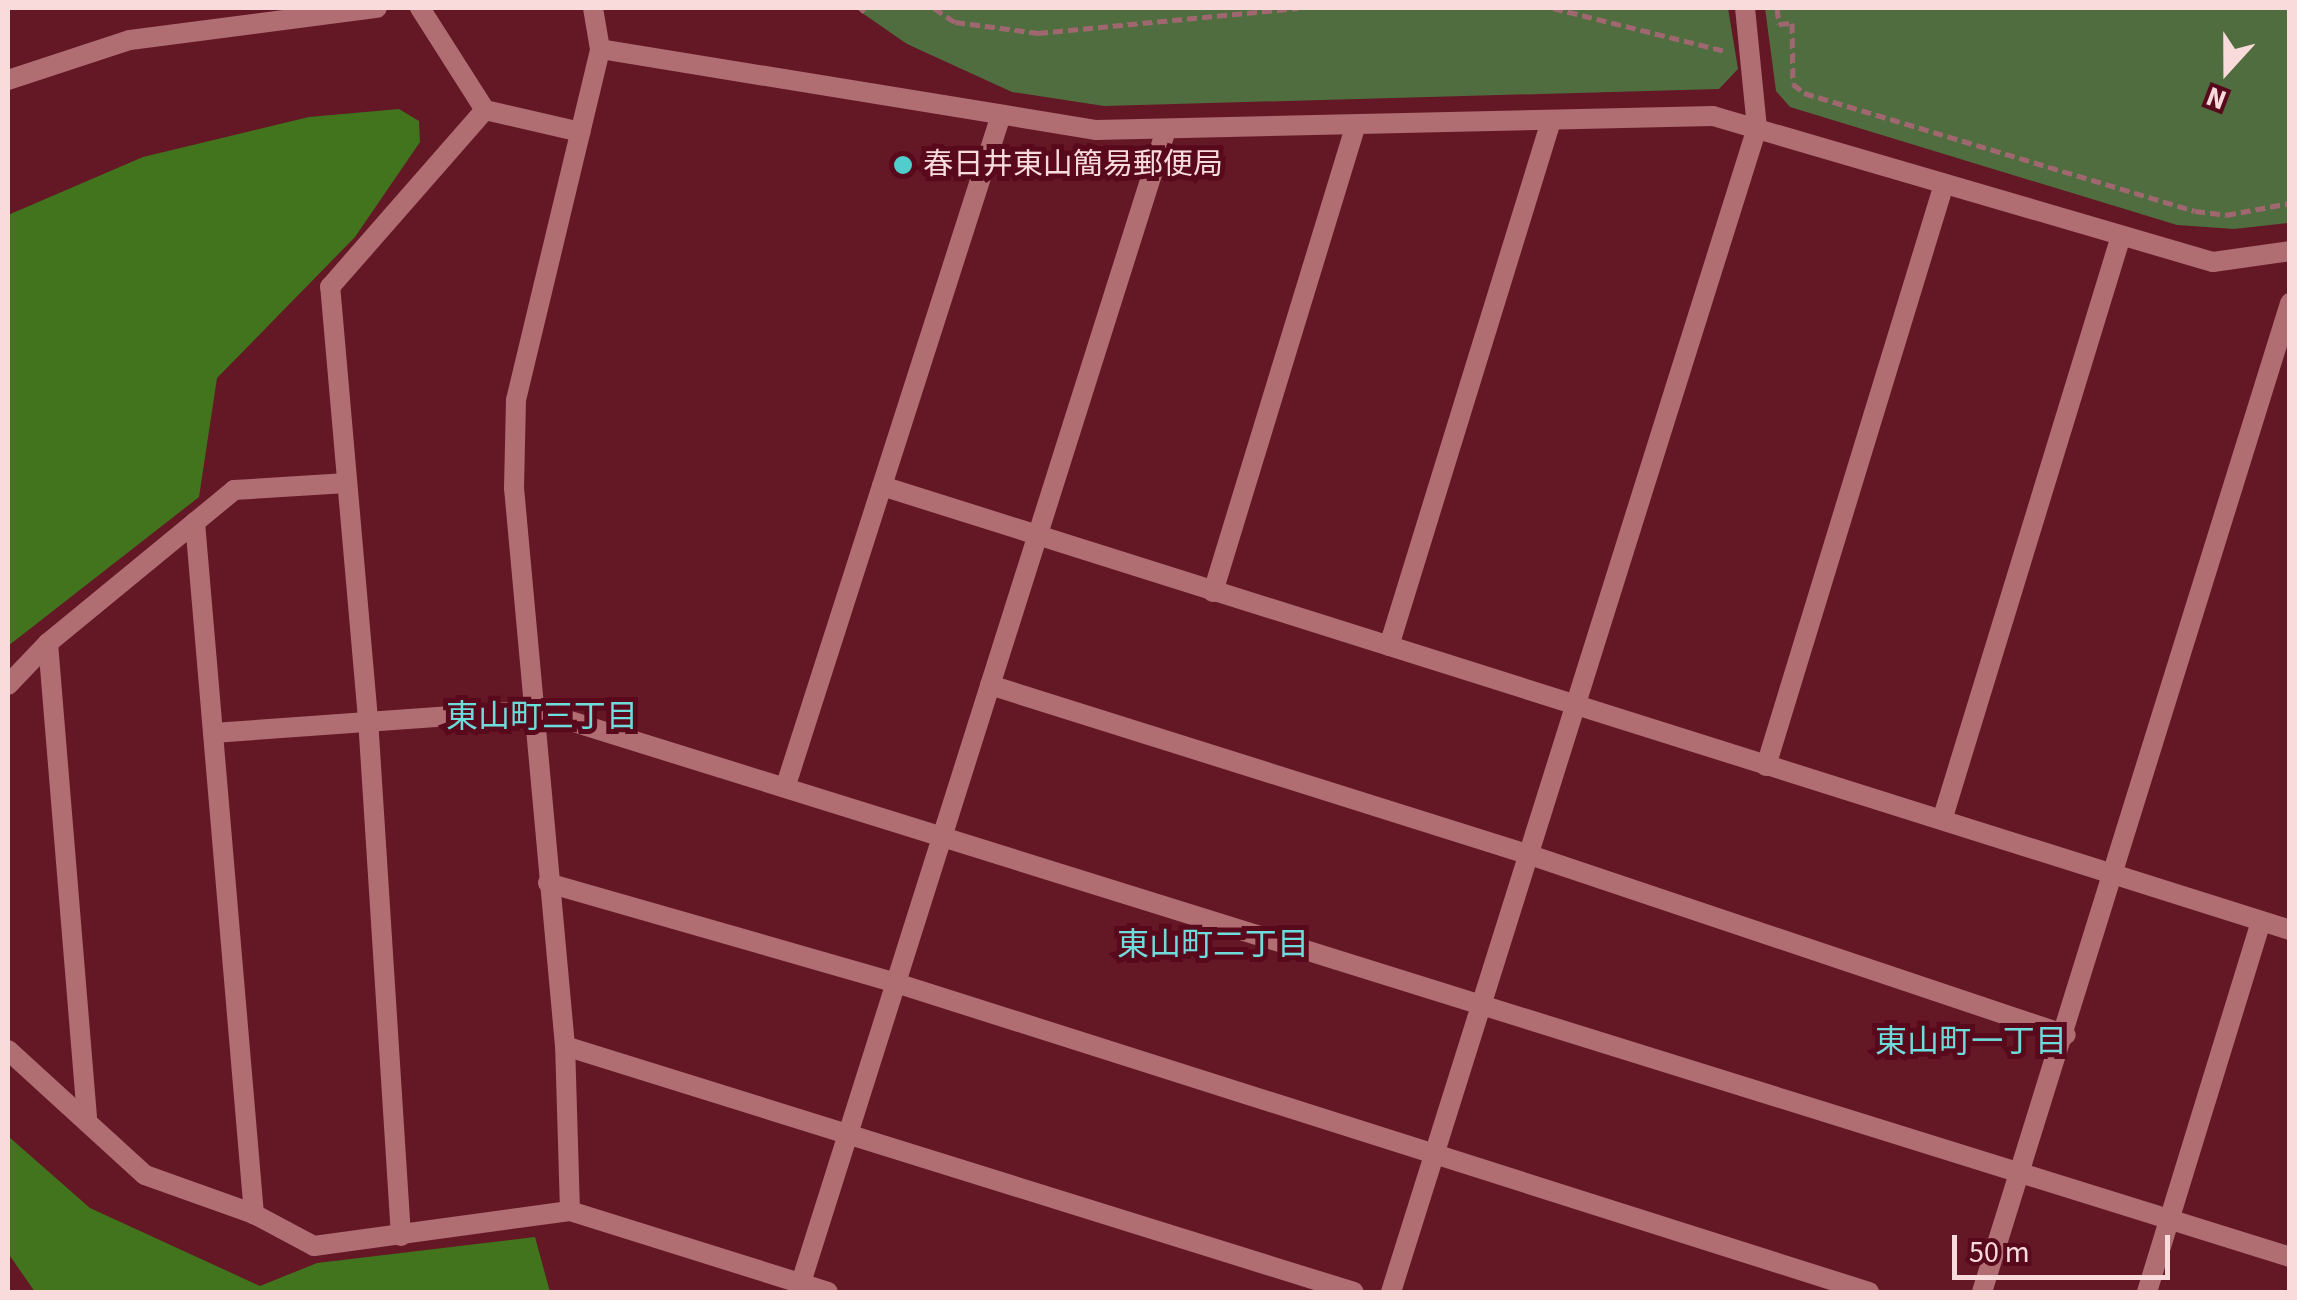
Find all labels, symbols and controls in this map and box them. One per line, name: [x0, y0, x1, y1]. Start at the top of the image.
north arrow: [2177, 20, 2277, 120]
text: N: [2200, 76, 2232, 120]
place label: 春日井東山簡易郵便局: [923, 147, 1223, 183]
marker: 春日井東山簡易郵便局: [892, 154, 914, 176]
district label: 東山町三丁目: [446, 698, 638, 736]
district label: 東山町二丁目: [1117, 926, 1309, 964]
district label: 東山町一丁目: [1875, 1023, 2067, 1061]
scale bar: [1957, 1215, 2174, 1277]
text: 50 m: [1969, 1231, 2030, 1274]

